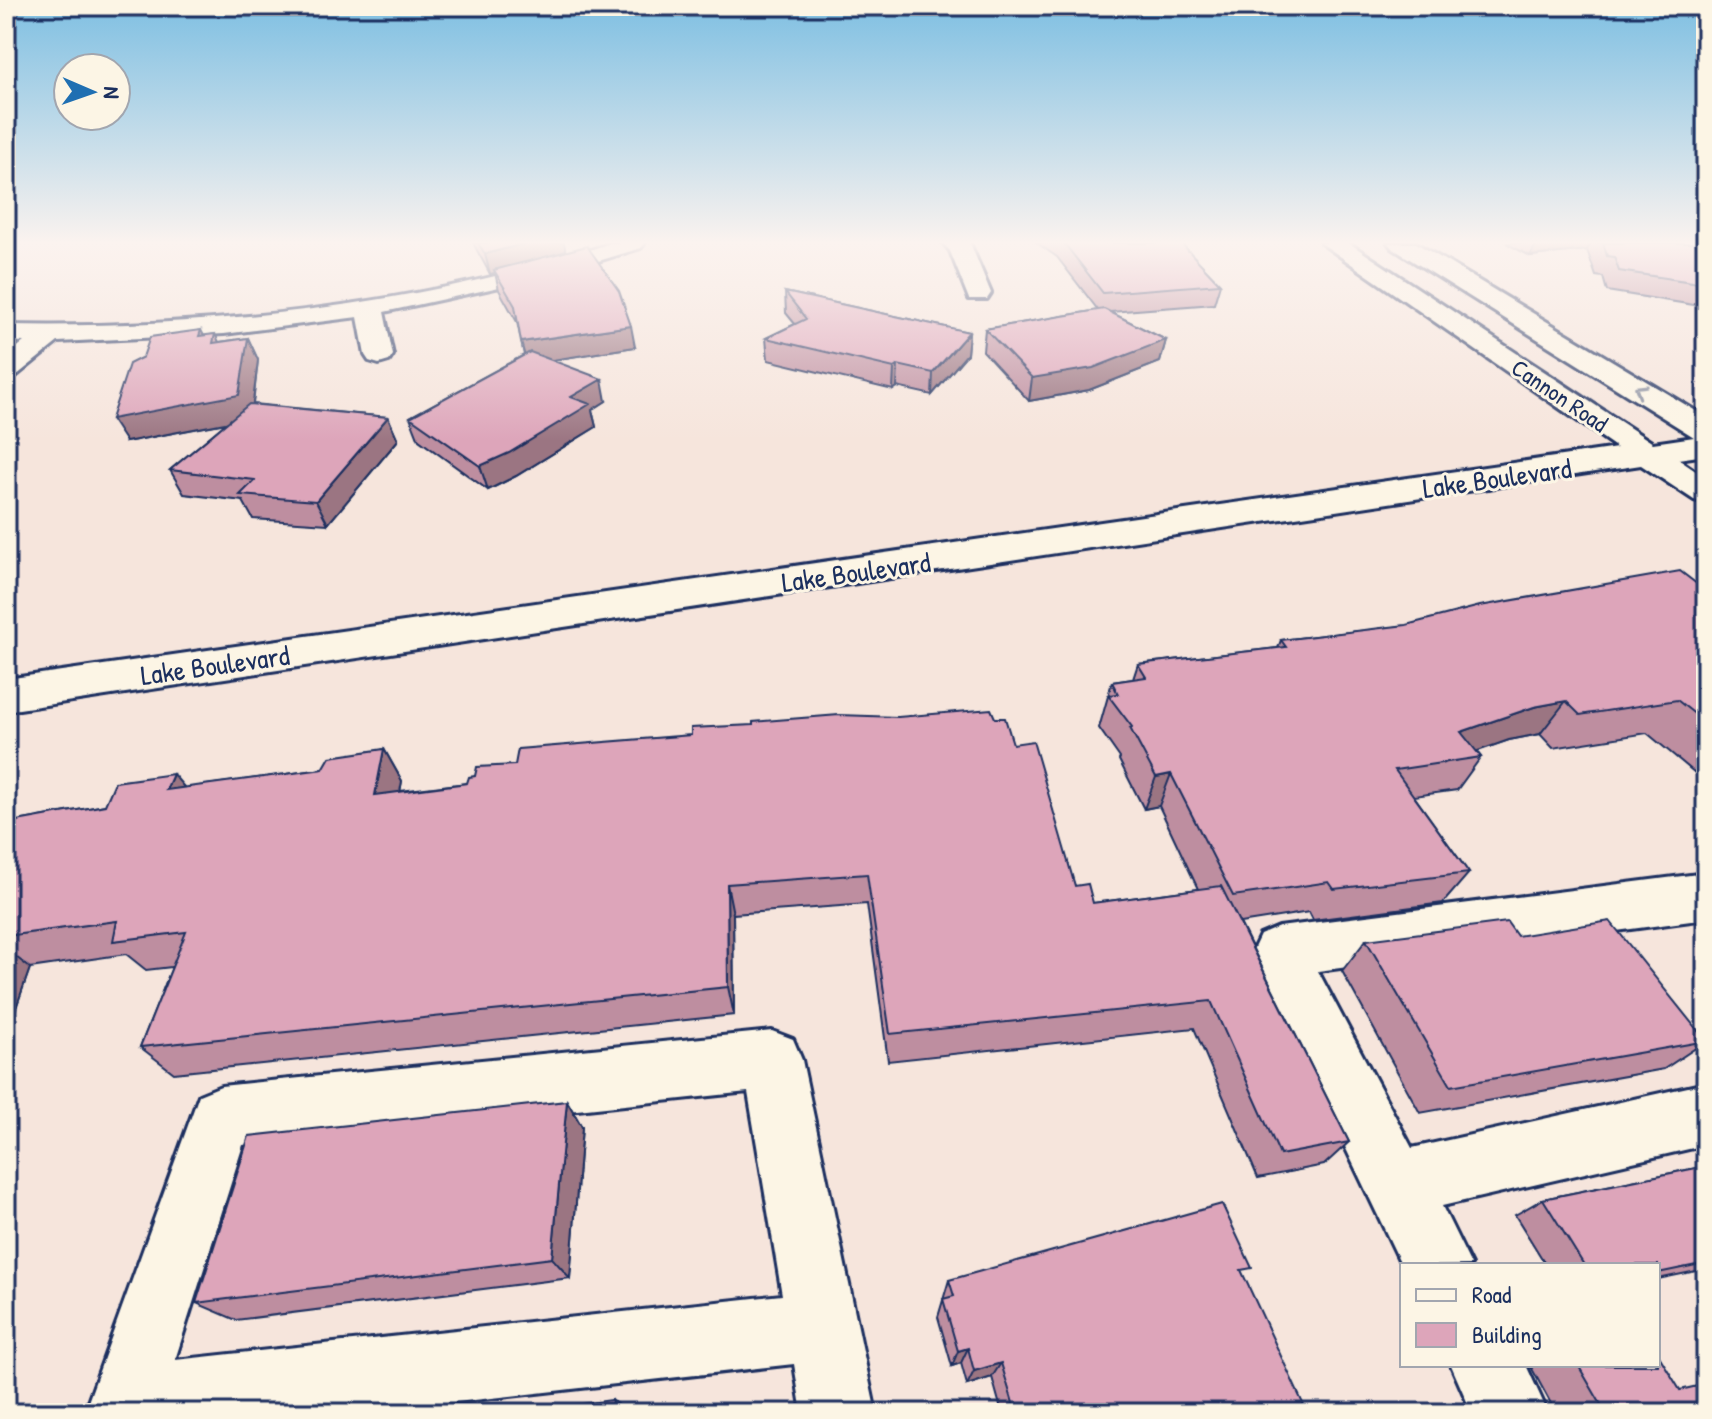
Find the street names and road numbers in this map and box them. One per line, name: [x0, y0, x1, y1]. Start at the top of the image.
street label: Cannon Road: [1506, 351, 1614, 439]
street label: Lake Boulevard: [1420, 449, 1574, 507]
street label: Lake Boulevard: [779, 543, 933, 601]
street label: Lake Boulevard: [138, 636, 292, 694]

